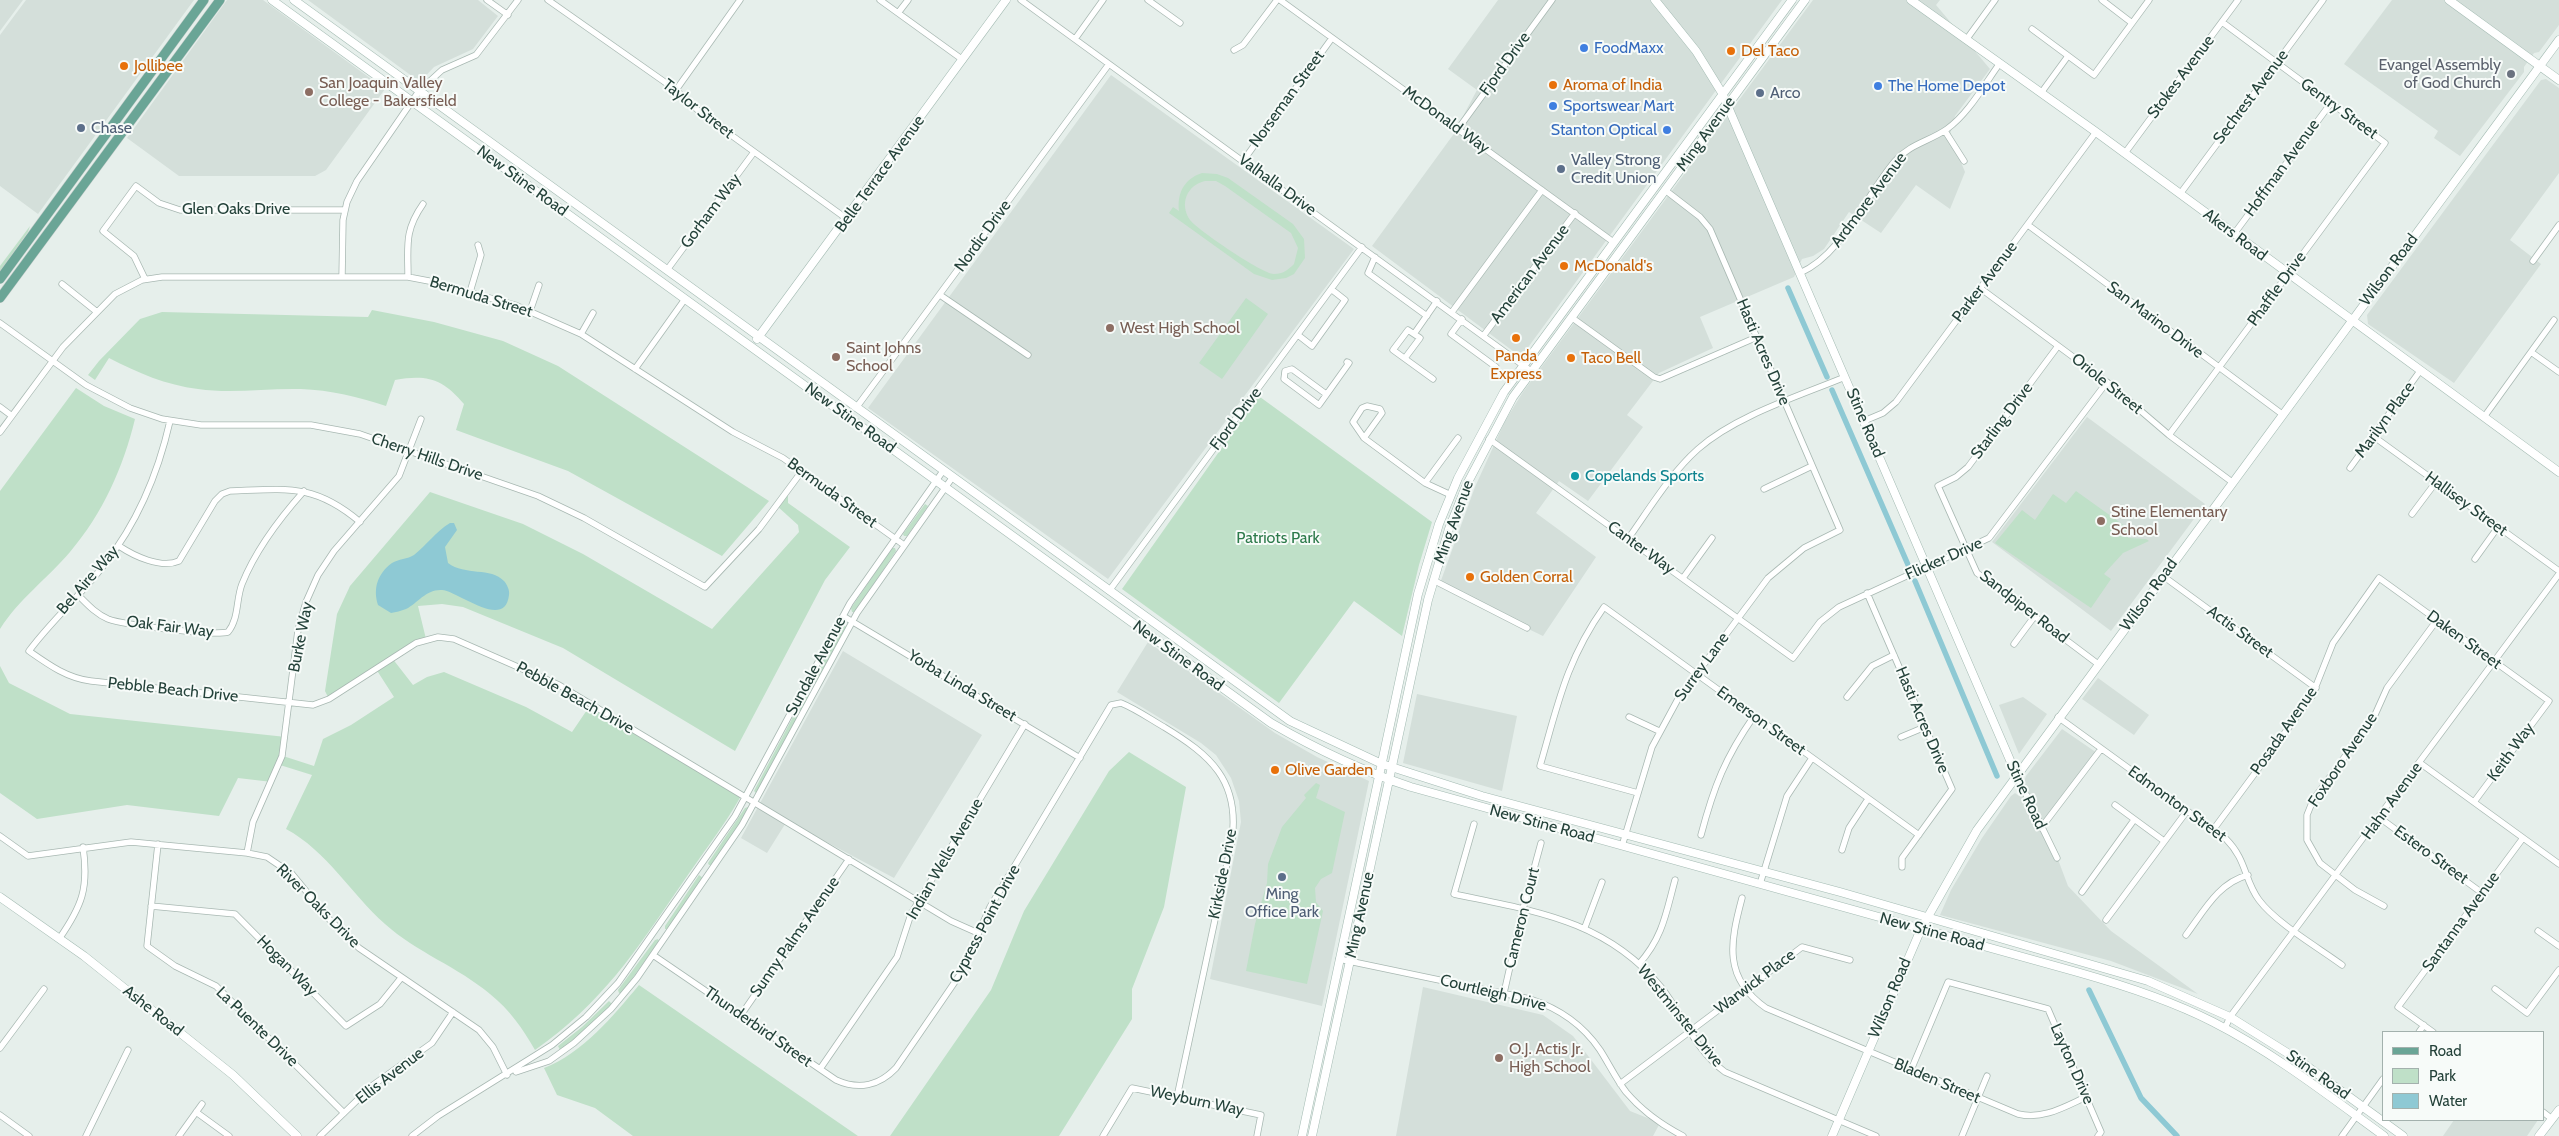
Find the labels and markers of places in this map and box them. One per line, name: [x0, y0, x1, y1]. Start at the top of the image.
place label: FoodMaxx: [1594, 38, 1664, 58]
place label: Del Taco: [1741, 41, 1799, 61]
marker: FoodMaxx: [1578, 42, 1590, 54]
marker: Del Taco: [1725, 45, 1737, 57]
place label: Evangel Assembly of God Church: [2378, 55, 2501, 93]
place label: Jollibee: [134, 56, 183, 76]
marker: Jollibee: [118, 60, 130, 72]
marker: Evangel Assembly of God Church: [2505, 68, 2517, 80]
place label: San Joaquin Valley College - Bakersfield: [319, 73, 457, 111]
place label: Aroma of India: [1563, 75, 1662, 95]
place label: The Home Depot: [1888, 76, 2005, 96]
marker: Aroma of India: [1547, 79, 1559, 91]
marker: The Home Depot: [1872, 80, 1884, 92]
place label: Arco: [1770, 83, 1801, 103]
marker: San Joaquin Valley College - Bakersfield: [303, 86, 315, 98]
marker: Arco: [1754, 87, 1766, 99]
place label: Sportswear Mart: [1563, 96, 1674, 116]
marker: Sportswear Mart: [1547, 100, 1559, 112]
place label: Chase: [91, 118, 132, 138]
place label: Stanton Optical: [1551, 120, 1657, 140]
marker: Chase: [75, 122, 87, 134]
marker: Stanton Optical: [1661, 124, 1673, 136]
place label: Valley Strong Credit Union: [1571, 150, 1660, 188]
marker: Valley Strong Credit Union: [1555, 163, 1567, 175]
place label: McDonald's: [1574, 256, 1653, 276]
marker: McDonald's: [1558, 260, 1570, 272]
place label: West High School: [1120, 318, 1240, 338]
marker: West High School: [1104, 322, 1116, 334]
marker: Panda Express: [1510, 332, 1522, 344]
place label: Saint Johns School: [846, 338, 921, 376]
place label: Panda Express: [1490, 346, 1542, 384]
place label: Taco Bell: [1581, 348, 1641, 368]
marker: Saint Johns School: [830, 351, 842, 363]
marker: Taco Bell: [1565, 352, 1577, 364]
place label: Copelands Sports: [1585, 466, 1704, 486]
marker: Copelands Sports: [1569, 470, 1581, 482]
place label: Stine Elementary School: [2111, 502, 2228, 540]
marker: Stine Elementary School: [2095, 515, 2107, 527]
place label: Golden Corral: [1480, 567, 1573, 587]
marker: Golden Corral: [1464, 571, 1476, 583]
place label: Olive Garden: [1285, 760, 1373, 780]
marker: Olive Garden: [1269, 764, 1281, 776]
marker: Ming Office Park: [1276, 871, 1288, 883]
place label: Ming Office Park: [1245, 884, 1319, 922]
place label: O.J. Actis Jr. High School: [1509, 1039, 1590, 1077]
marker: O.J. Actis Jr. High School: [1493, 1052, 1505, 1064]

